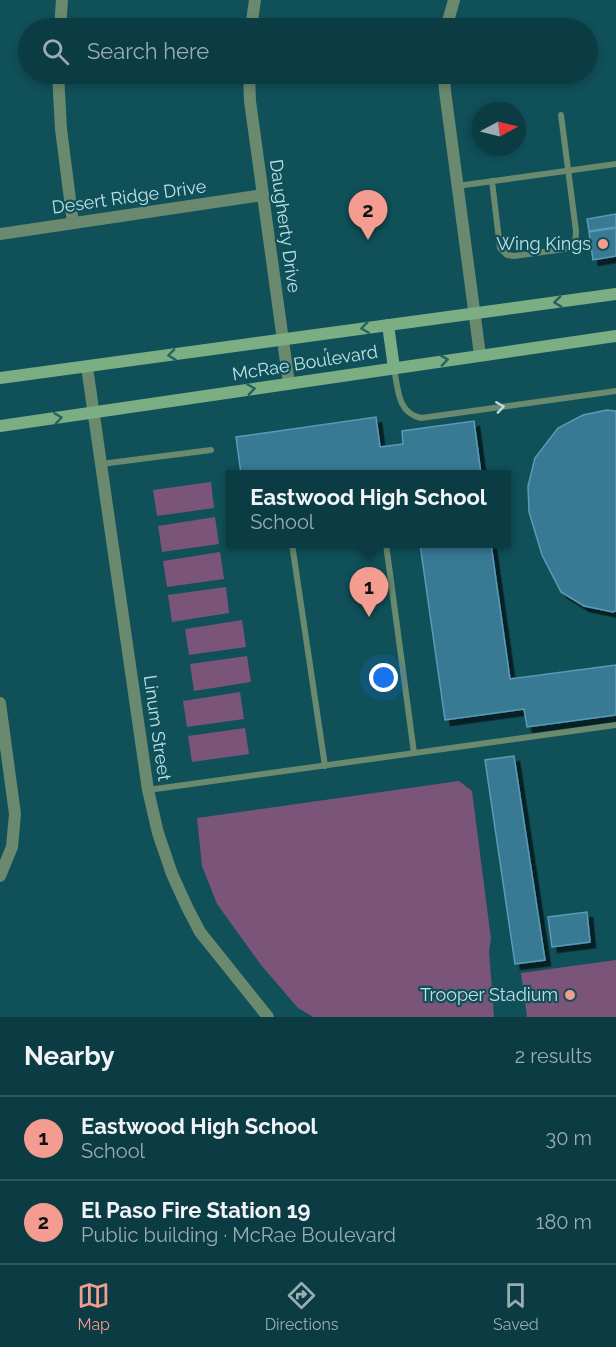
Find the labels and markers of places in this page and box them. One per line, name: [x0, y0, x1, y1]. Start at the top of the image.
pin: 2: [348, 190, 388, 240]
place label: Wing Kings: [496, 233, 591, 254]
marker: Wing Kings: [596, 237, 610, 251]
pin: 1: [350, 568, 388, 617]
place label: Trooper Stadium: [420, 984, 558, 1005]
marker: Trooper Stadium: [563, 988, 577, 1002]

